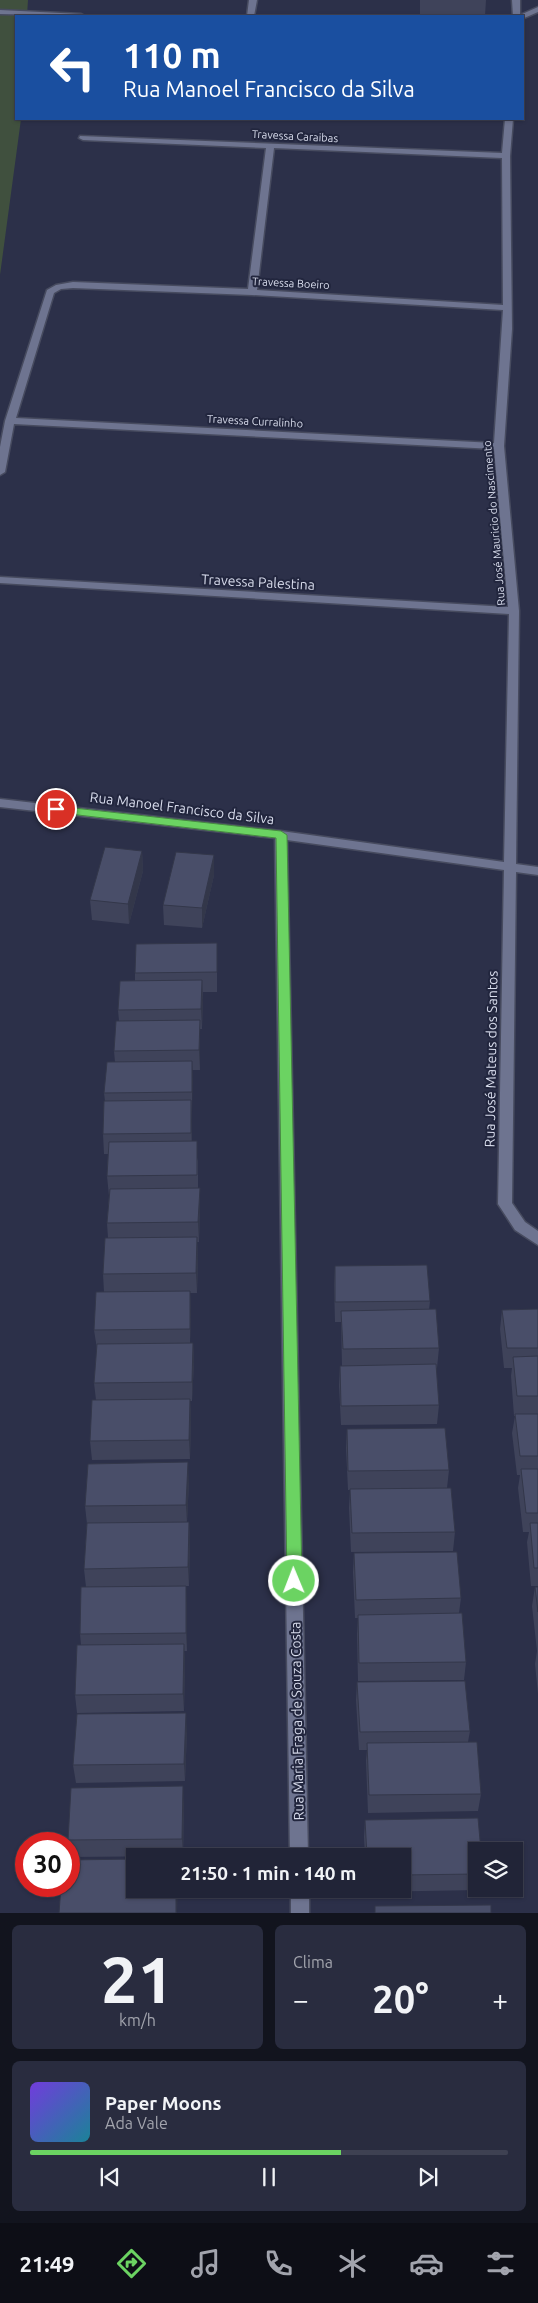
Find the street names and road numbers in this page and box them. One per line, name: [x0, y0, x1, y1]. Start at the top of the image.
street label: Travessa Caraibas: [252, 128, 339, 144]
street label: Travessa Boeiro: [252, 275, 330, 291]
street label: Travessa Curralinho: [207, 412, 303, 430]
street label: Rua José Mauricio do Nascimento: [481, 440, 507, 606]
street label: Travessa Palestina: [201, 571, 315, 593]
street label: Rua Manoel Francisco da Silva: [89, 789, 275, 827]
street label: Rua José Mateus dos Santos: [481, 970, 501, 1148]
street label: Rua Maria Fraga de Souza Costa: [287, 1622, 307, 1820]

